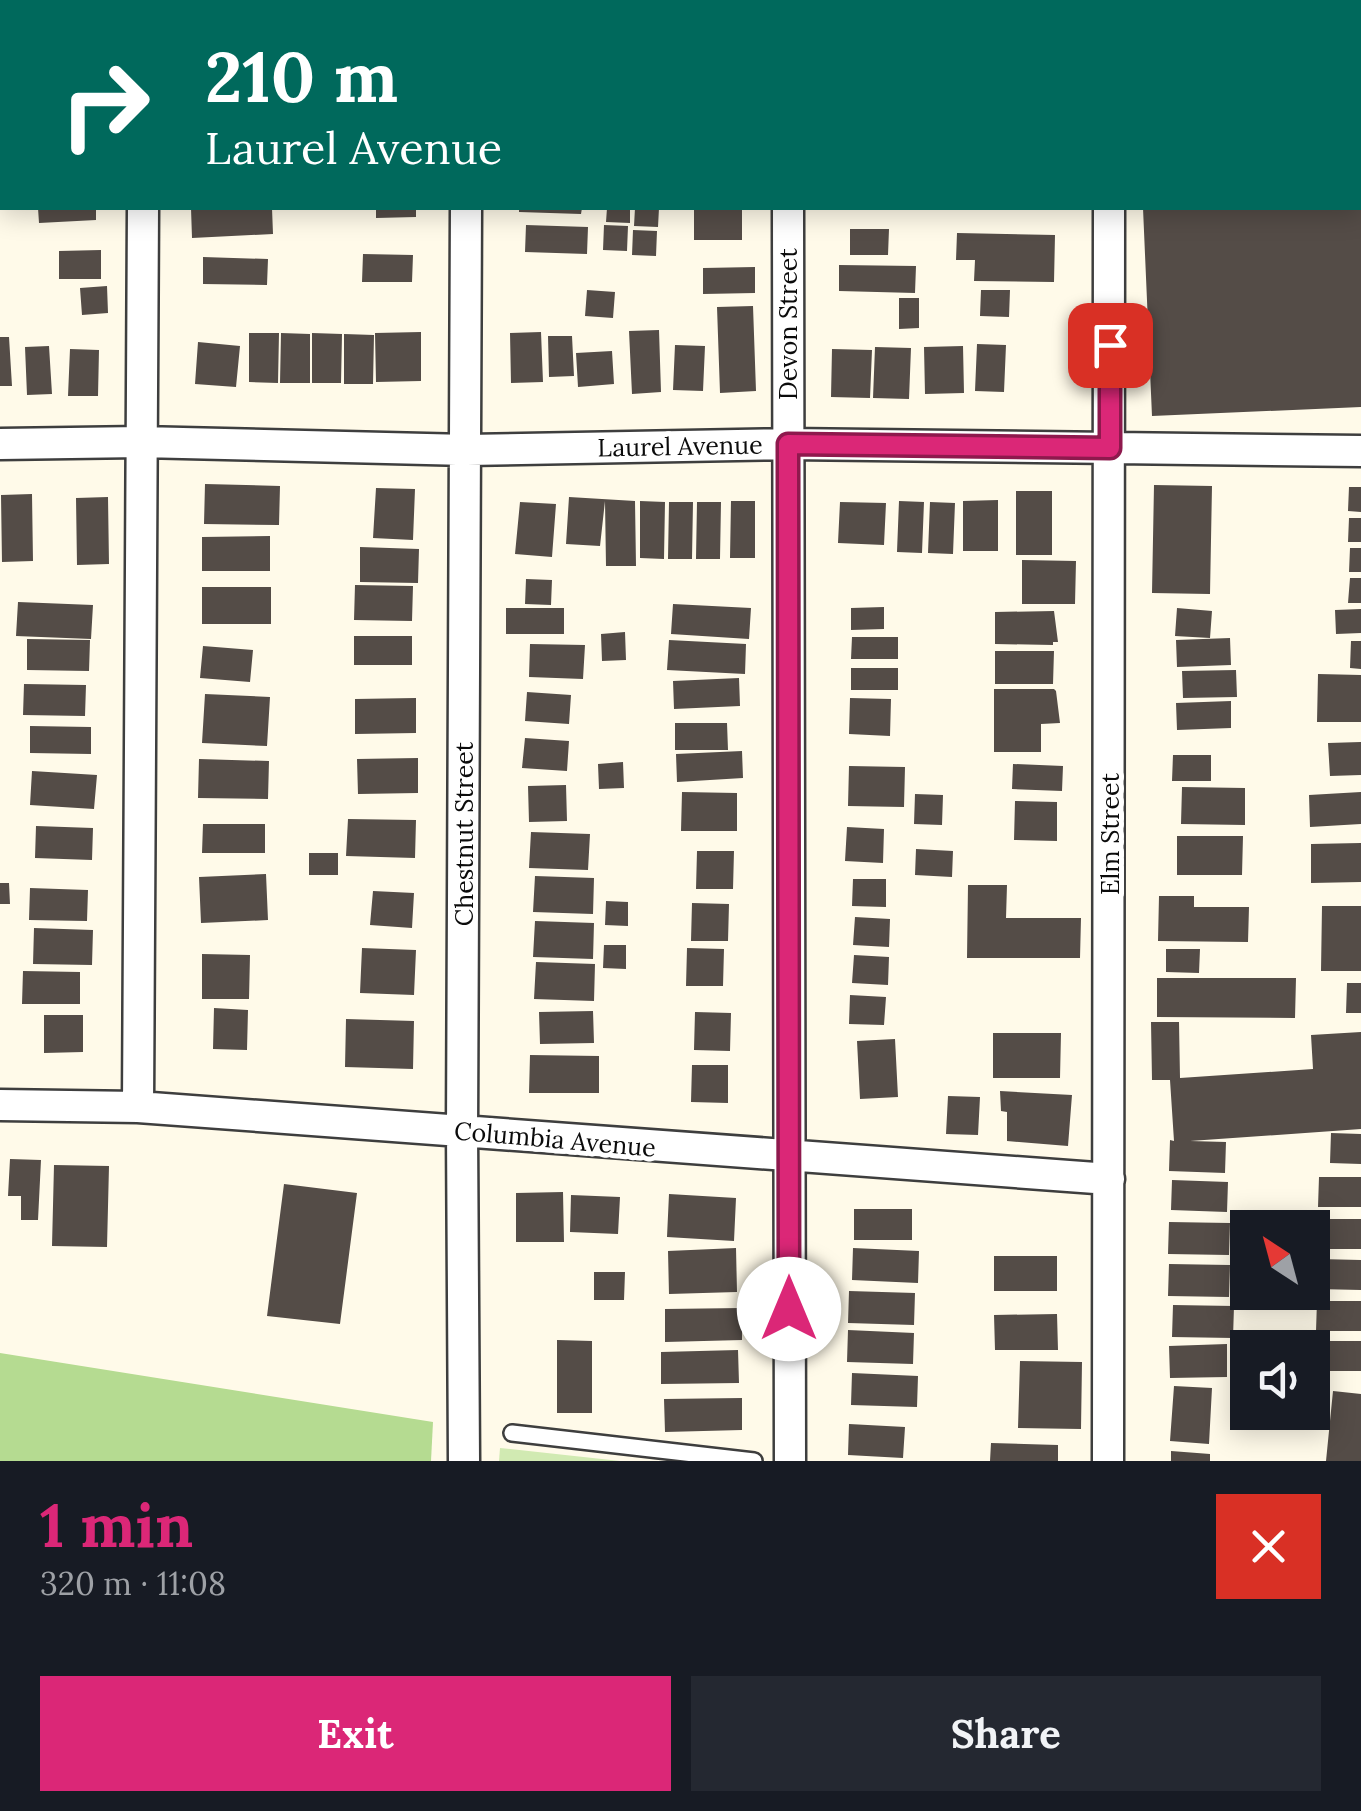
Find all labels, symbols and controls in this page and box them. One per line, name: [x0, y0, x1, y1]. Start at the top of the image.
text: 210 m: [205, 32, 398, 121]
icon: right: [40, 40, 170, 170]
text: Laurel Avenue: [205, 119, 502, 176]
street label: Devon Street: [772, 248, 804, 400]
pin: [1068, 303, 1153, 388]
icon: arrive: [1083, 318, 1138, 373]
street label: Laurel Avenue: [597, 429, 763, 463]
street label: Chestnut Street: [448, 741, 480, 926]
street label: Elm Street: [1094, 773, 1126, 895]
street label: Columbia Avenue: [453, 1114, 657, 1164]
north arrow: [1230, 1210, 1330, 1310]
map controls: [1230, 1210, 1330, 1430]
position arrow: [737, 1257, 841, 1361]
button: sound: [1230, 1330, 1330, 1430]
text: 1 min: [40, 1487, 193, 1563]
button: close: [1216, 1494, 1321, 1599]
text: 320 m · 11:08: [40, 1563, 226, 1604]
button: Exit: [40, 1676, 671, 1791]
button: Share: [691, 1676, 1321, 1791]

